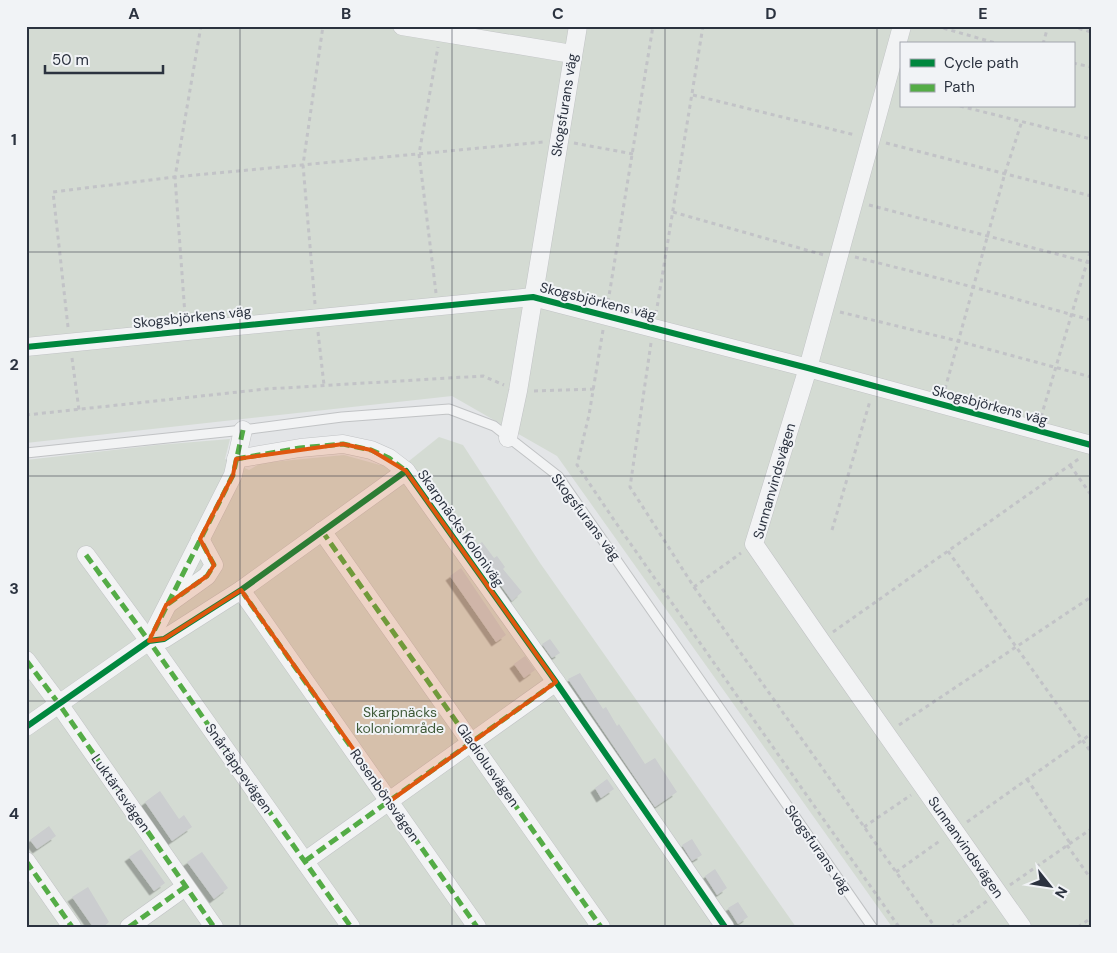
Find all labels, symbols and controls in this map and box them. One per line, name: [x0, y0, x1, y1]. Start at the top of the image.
text: A: [128, 3, 140, 24]
text: B: [341, 3, 351, 24]
text: C: [552, 3, 564, 24]
text: D: [765, 3, 777, 24]
text: E: [978, 3, 988, 24]
scale bar: [45, 42, 162, 74]
legend: [900, 42, 1074, 108]
text: 50 m: [52, 50, 89, 70]
street label: Skogsfurans väg: [547, 52, 581, 158]
text: Cycle path: [944, 53, 1019, 73]
text: Path: [944, 77, 975, 97]
text: 1: [11, 129, 17, 150]
street label: Skogsbjörkens väg: [538, 278, 658, 324]
street label: Skogsbjörkens väg: [132, 302, 252, 332]
text: 2: [9, 354, 19, 375]
street label: Skogsbjörkens väg: [930, 381, 1050, 429]
street label: Sunnanvindsvägen: [749, 421, 799, 541]
street label: Skarpnäcks Koloniväg: [414, 466, 508, 590]
street label: Skogsfurans väg: [547, 470, 625, 564]
text: 3: [9, 578, 19, 599]
park label: Skarpnäcks koloniområde: [356, 703, 444, 737]
street label: Snårtäppevägen: [201, 720, 277, 816]
street label: Gladiolusvägen: [453, 720, 523, 810]
street label: Rosenbönsvägen: [346, 745, 424, 845]
street label: Luktärtsvägen: [88, 751, 154, 835]
street label: Sunnanvindsvägen: [924, 793, 1008, 901]
street label: Skogsfurans väg: [781, 801, 855, 897]
text: 4: [9, 803, 19, 824]
north arrow: [1024, 860, 1074, 910]
text: N: [1051, 884, 1072, 901]

